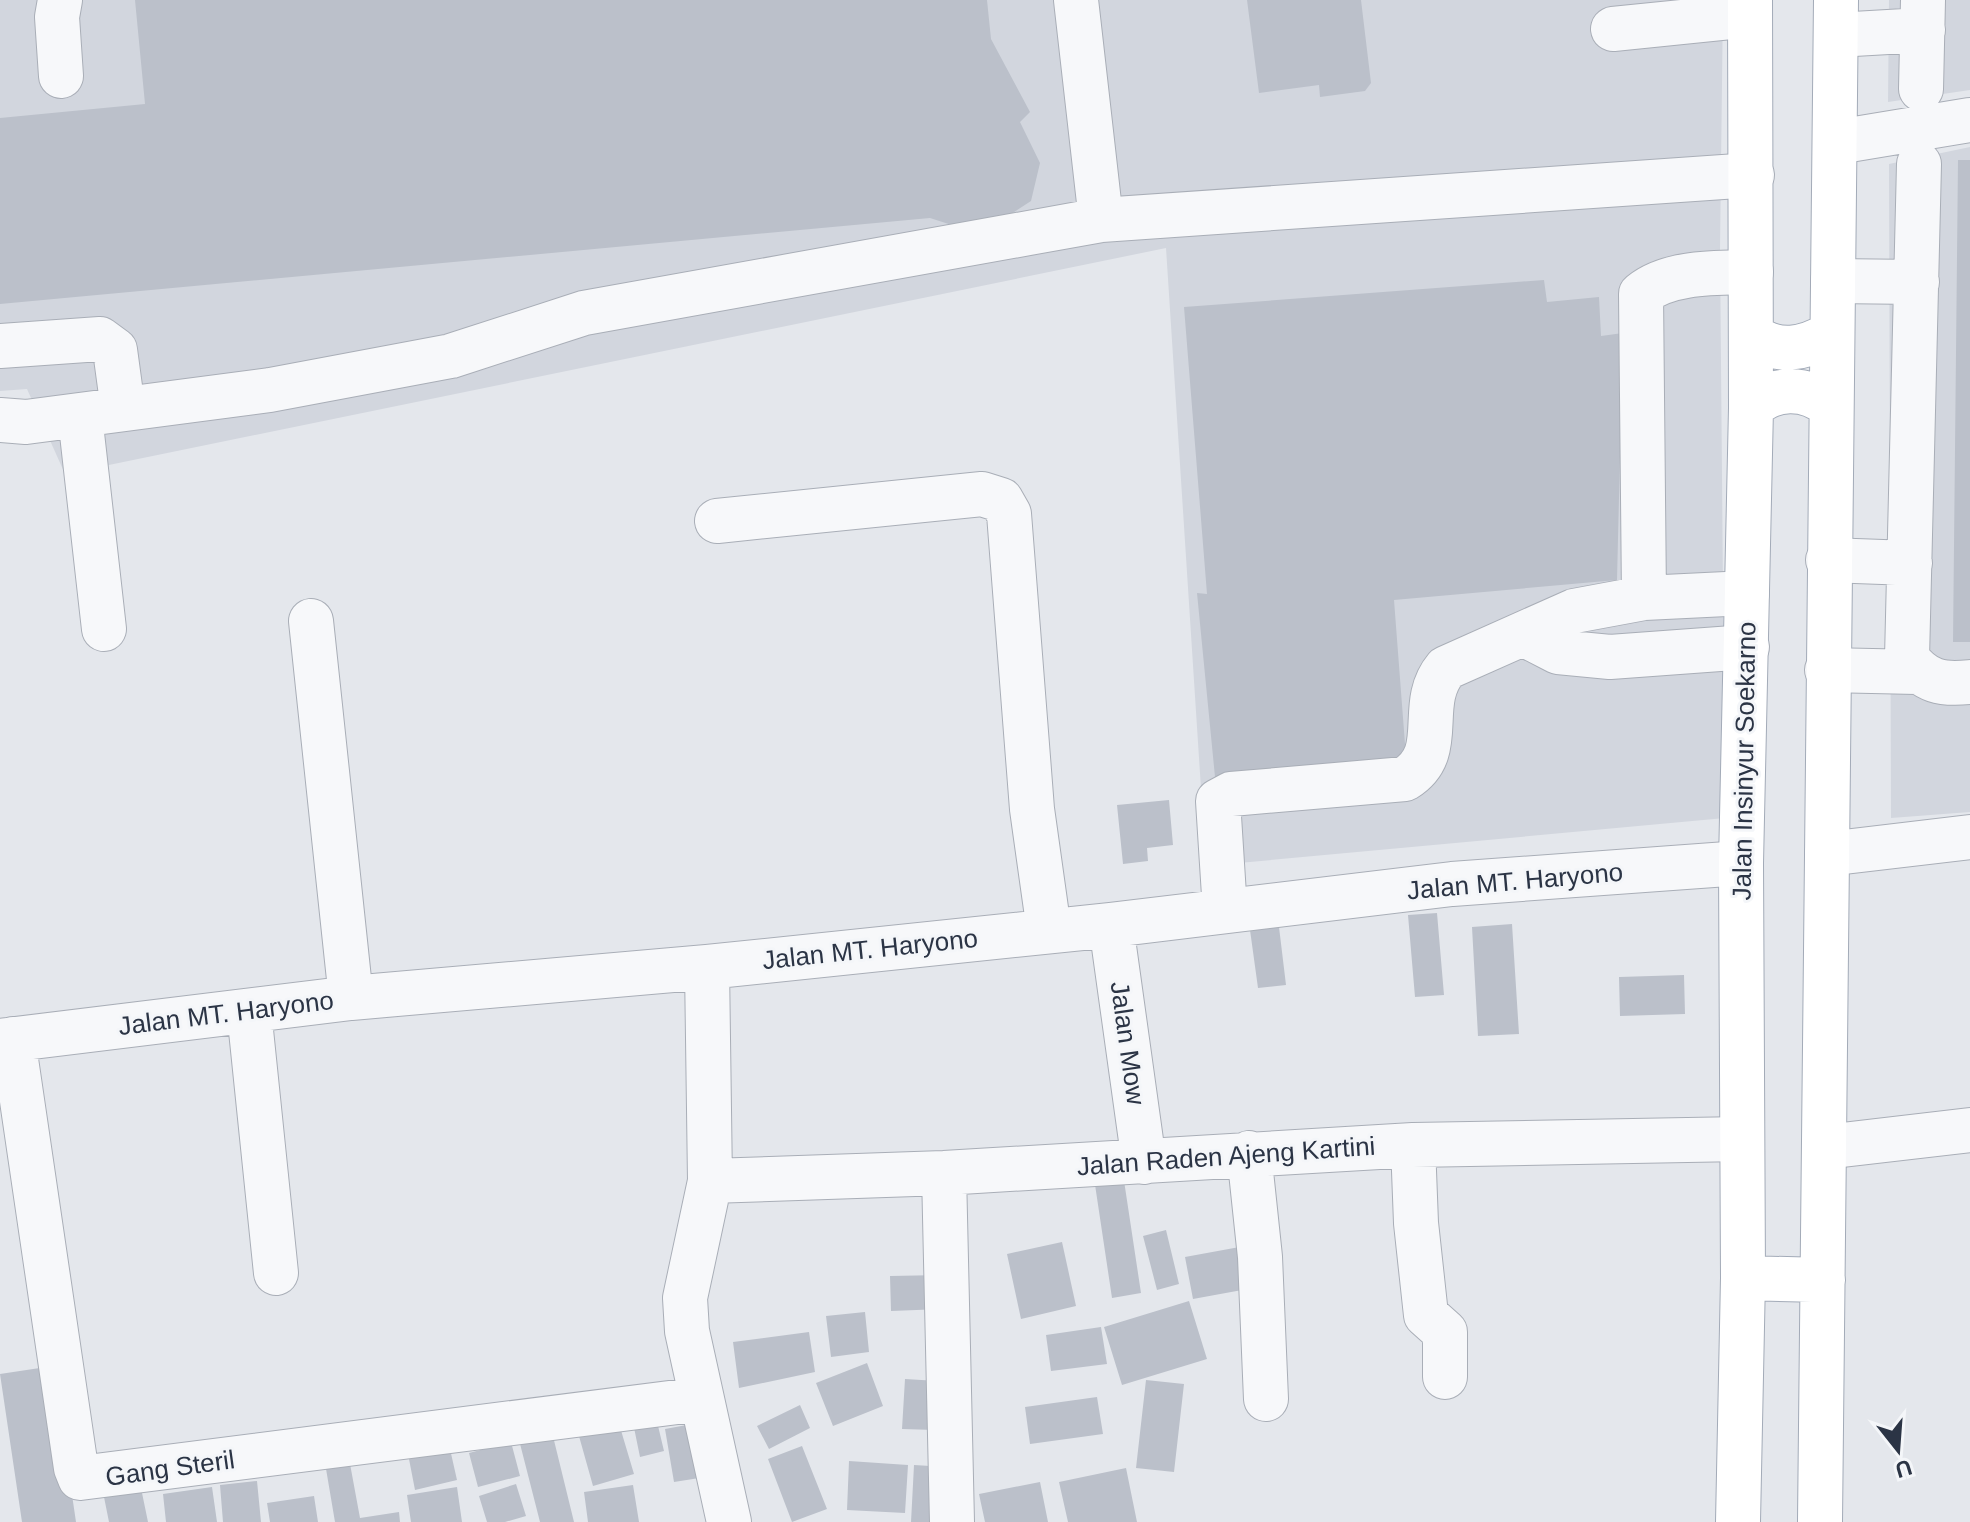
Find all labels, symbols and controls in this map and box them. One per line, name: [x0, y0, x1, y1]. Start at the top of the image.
street label: Jalan Insinyur Soekarno: [1727, 621, 1761, 901]
street label: Jalan MT. Haryono: [1406, 857, 1624, 905]
street label: Jalan MT. Haryono: [761, 923, 979, 975]
street label: Jalan Mow: [1104, 979, 1152, 1107]
street label: Jalan MT. Haryono: [117, 985, 335, 1041]
street label: Jalan Raden Ajeng Kartini: [1076, 1131, 1376, 1181]
north arrow: [1858, 1410, 1938, 1490]
street label: Gang Steril: [104, 1444, 236, 1492]
text: U: [1892, 1454, 1915, 1483]

